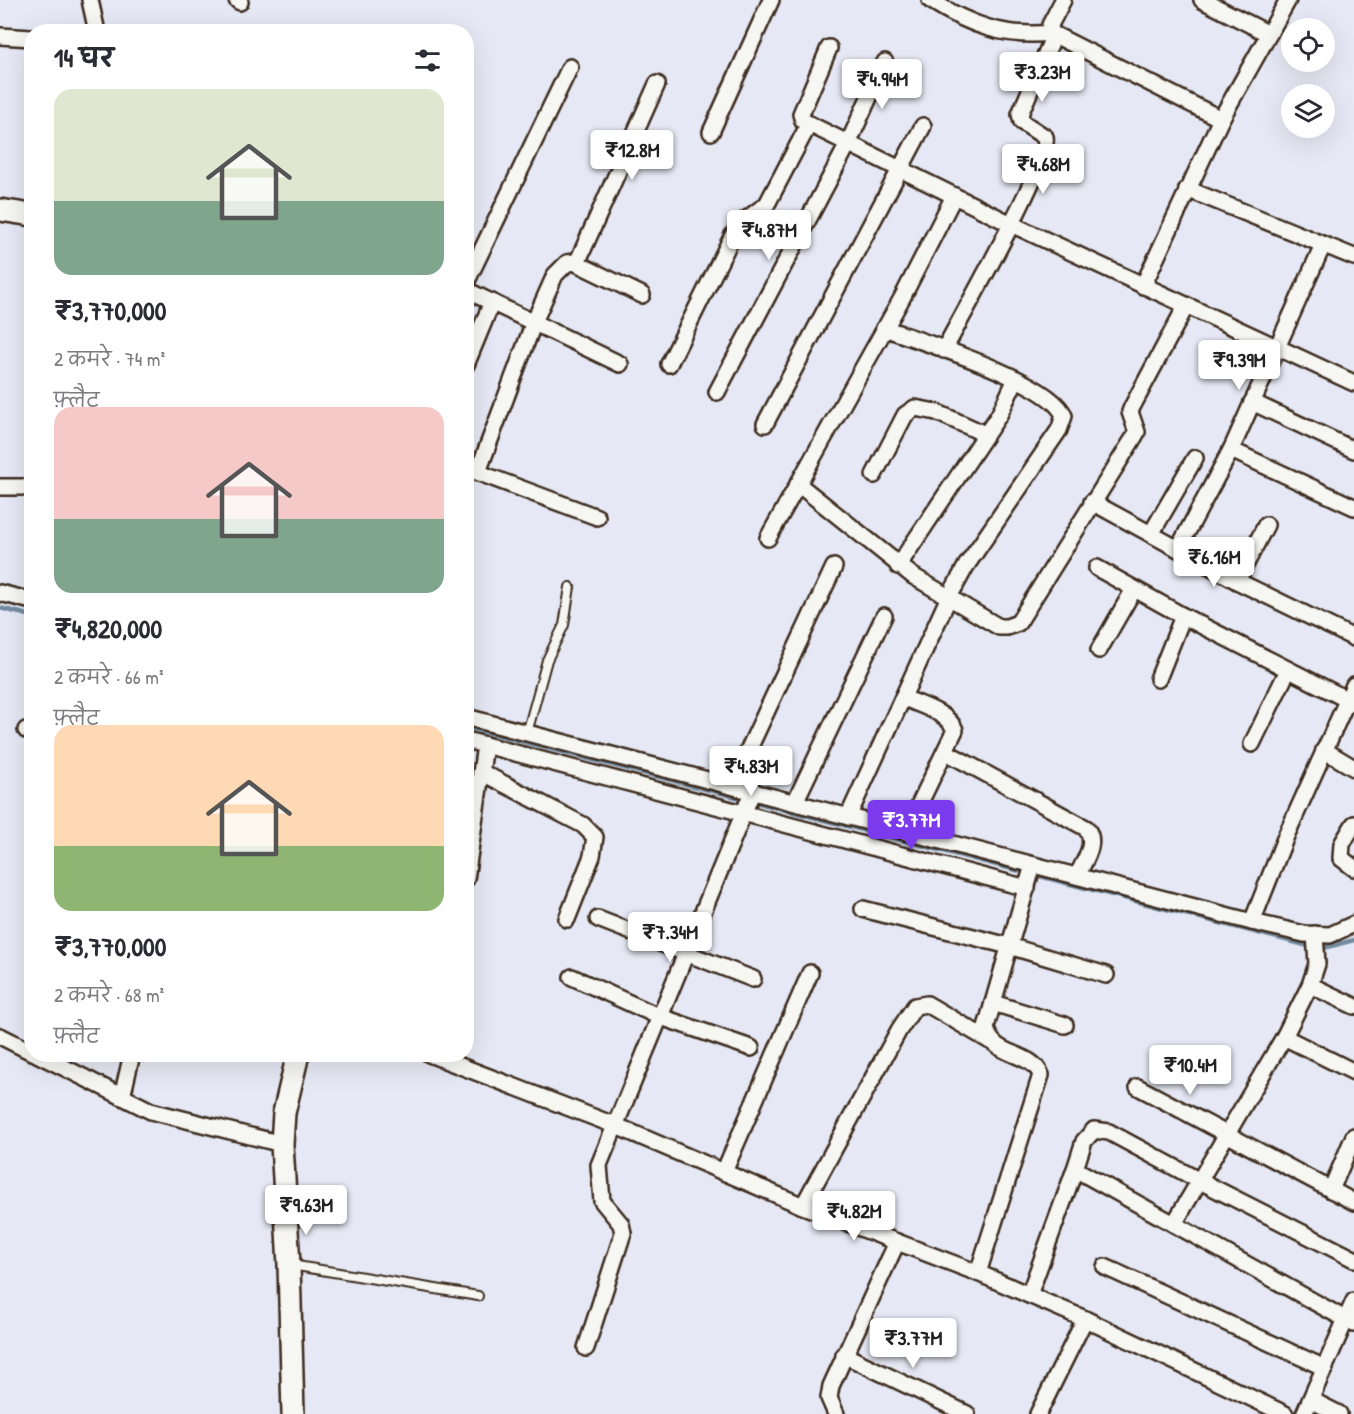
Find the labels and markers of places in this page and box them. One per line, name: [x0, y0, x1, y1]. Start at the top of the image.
pin: ₹3.23M: [993, 52, 1091, 103]
pin: ₹4.94M: [833, 59, 931, 110]
pin: ₹12.8M: [583, 130, 681, 181]
pin: ₹4.68M: [994, 144, 1092, 195]
pin: ₹4.87M: [720, 210, 818, 261]
pin: ₹9.39M: [1190, 340, 1288, 391]
pin: ₹6.16M: [1165, 537, 1263, 588]
pin: ₹4.83M: [702, 746, 800, 797]
pin: ₹3.77M: [862, 800, 960, 851]
pin: ₹7.34M: [621, 912, 719, 963]
pin: ₹10.4M: [1141, 1045, 1239, 1096]
pin: ₹9.63M: [257, 1185, 355, 1236]
pin: ₹4.82M: [805, 1191, 903, 1242]
pin: ₹3.77M: [864, 1318, 962, 1369]

